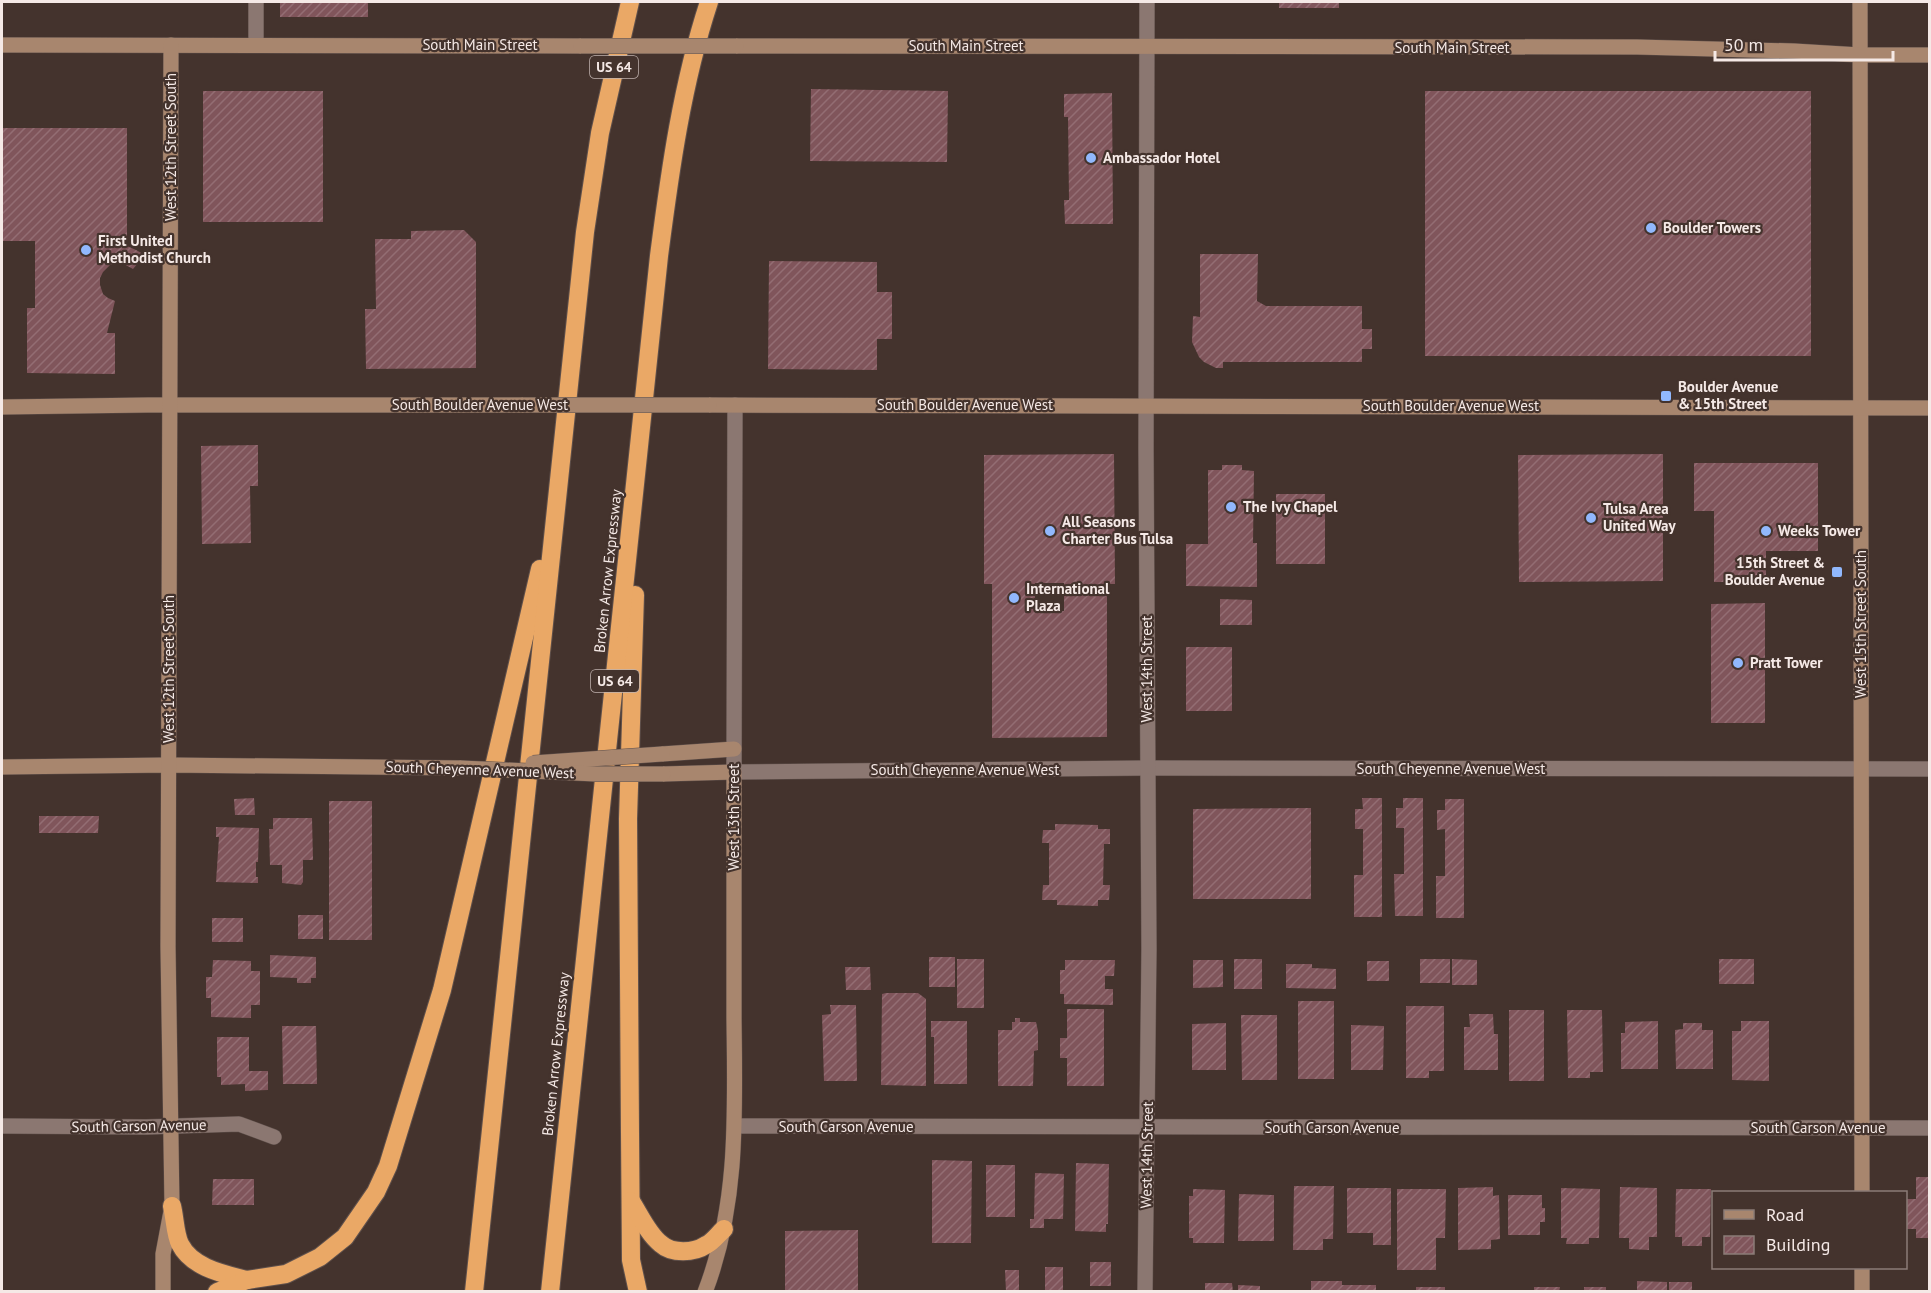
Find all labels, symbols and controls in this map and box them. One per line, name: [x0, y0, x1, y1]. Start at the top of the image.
scale bar: [1715, 24, 1894, 62]
text: 50 m: [1724, 33, 1763, 56]
street label: South Main Street: [422, 35, 538, 54]
street label: South Main Street: [908, 36, 1024, 55]
street label: South Main Street: [1394, 38, 1510, 57]
road number: US 64: [590, 56, 638, 78]
street label: West 12th Street South: [161, 73, 180, 221]
place label: Ambassador Hotel: [1103, 148, 1221, 167]
marker: Ambassador Hotel: [1084, 151, 1098, 165]
place label: Boulder Towers: [1663, 218, 1761, 237]
marker: Boulder Towers: [1644, 221, 1658, 235]
place label: First United Methodist Church: [98, 231, 211, 267]
marker: First United Methodist Church: [79, 243, 93, 257]
place label: Boulder Avenue & 15th Street: [1678, 377, 1779, 413]
marker: Boulder Avenue & 15th Street: [1659, 389, 1673, 403]
street label: South Boulder Avenue West: [392, 395, 568, 414]
street label: South Boulder Avenue West: [877, 395, 1053, 414]
street label: South Boulder Avenue West: [1363, 396, 1539, 415]
street label: Broken Arrow Expressway: [589, 488, 626, 654]
place label: The Ivy Chapel: [1243, 497, 1338, 516]
place label: Tulsa Area United Way: [1603, 499, 1677, 535]
marker: The Ivy Chapel: [1224, 500, 1238, 514]
marker: Tulsa Area United Way: [1584, 511, 1598, 525]
place label: All Seasons Charter Bus Tulsa: [1062, 512, 1173, 548]
place label: Weeks Tower: [1778, 521, 1861, 540]
marker: All Seasons Charter Bus Tulsa: [1043, 524, 1057, 538]
marker: Weeks Tower: [1759, 524, 1773, 538]
street label: West 15th Street South: [1851, 550, 1870, 698]
place label: 15th Street & Boulder Avenue: [1725, 553, 1825, 589]
marker: 15th Street & Boulder Avenue: [1830, 565, 1844, 579]
place label: International Plaza: [1026, 579, 1110, 615]
marker: International Plaza: [1007, 591, 1021, 605]
street label: West 12th Street South: [159, 595, 178, 743]
street label: West 14th Street: [1137, 616, 1156, 722]
place label: Pratt Tower: [1750, 653, 1823, 672]
marker: Pratt Tower: [1731, 656, 1745, 670]
road number: US 64: [591, 670, 639, 692]
street label: South Cheyenne Avenue West: [385, 757, 575, 782]
street label: South Cheyenne Avenue West: [1357, 759, 1545, 778]
street label: South Cheyenne Avenue West: [871, 760, 1059, 779]
street label: West 13th Street: [724, 764, 743, 870]
street label: Broken Arrow Expressway: [537, 971, 574, 1137]
street label: West 14th Street: [1136, 1101, 1157, 1209]
street label: South Carson Avenue: [71, 1115, 207, 1136]
street label: South Carson Avenue: [778, 1117, 914, 1136]
street label: South Carson Avenue: [1264, 1118, 1400, 1137]
street label: South Carson Avenue: [1750, 1118, 1886, 1137]
legend: [1712, 1191, 1907, 1269]
text: Road: [1766, 1203, 1804, 1226]
text: Building: [1766, 1233, 1830, 1256]

